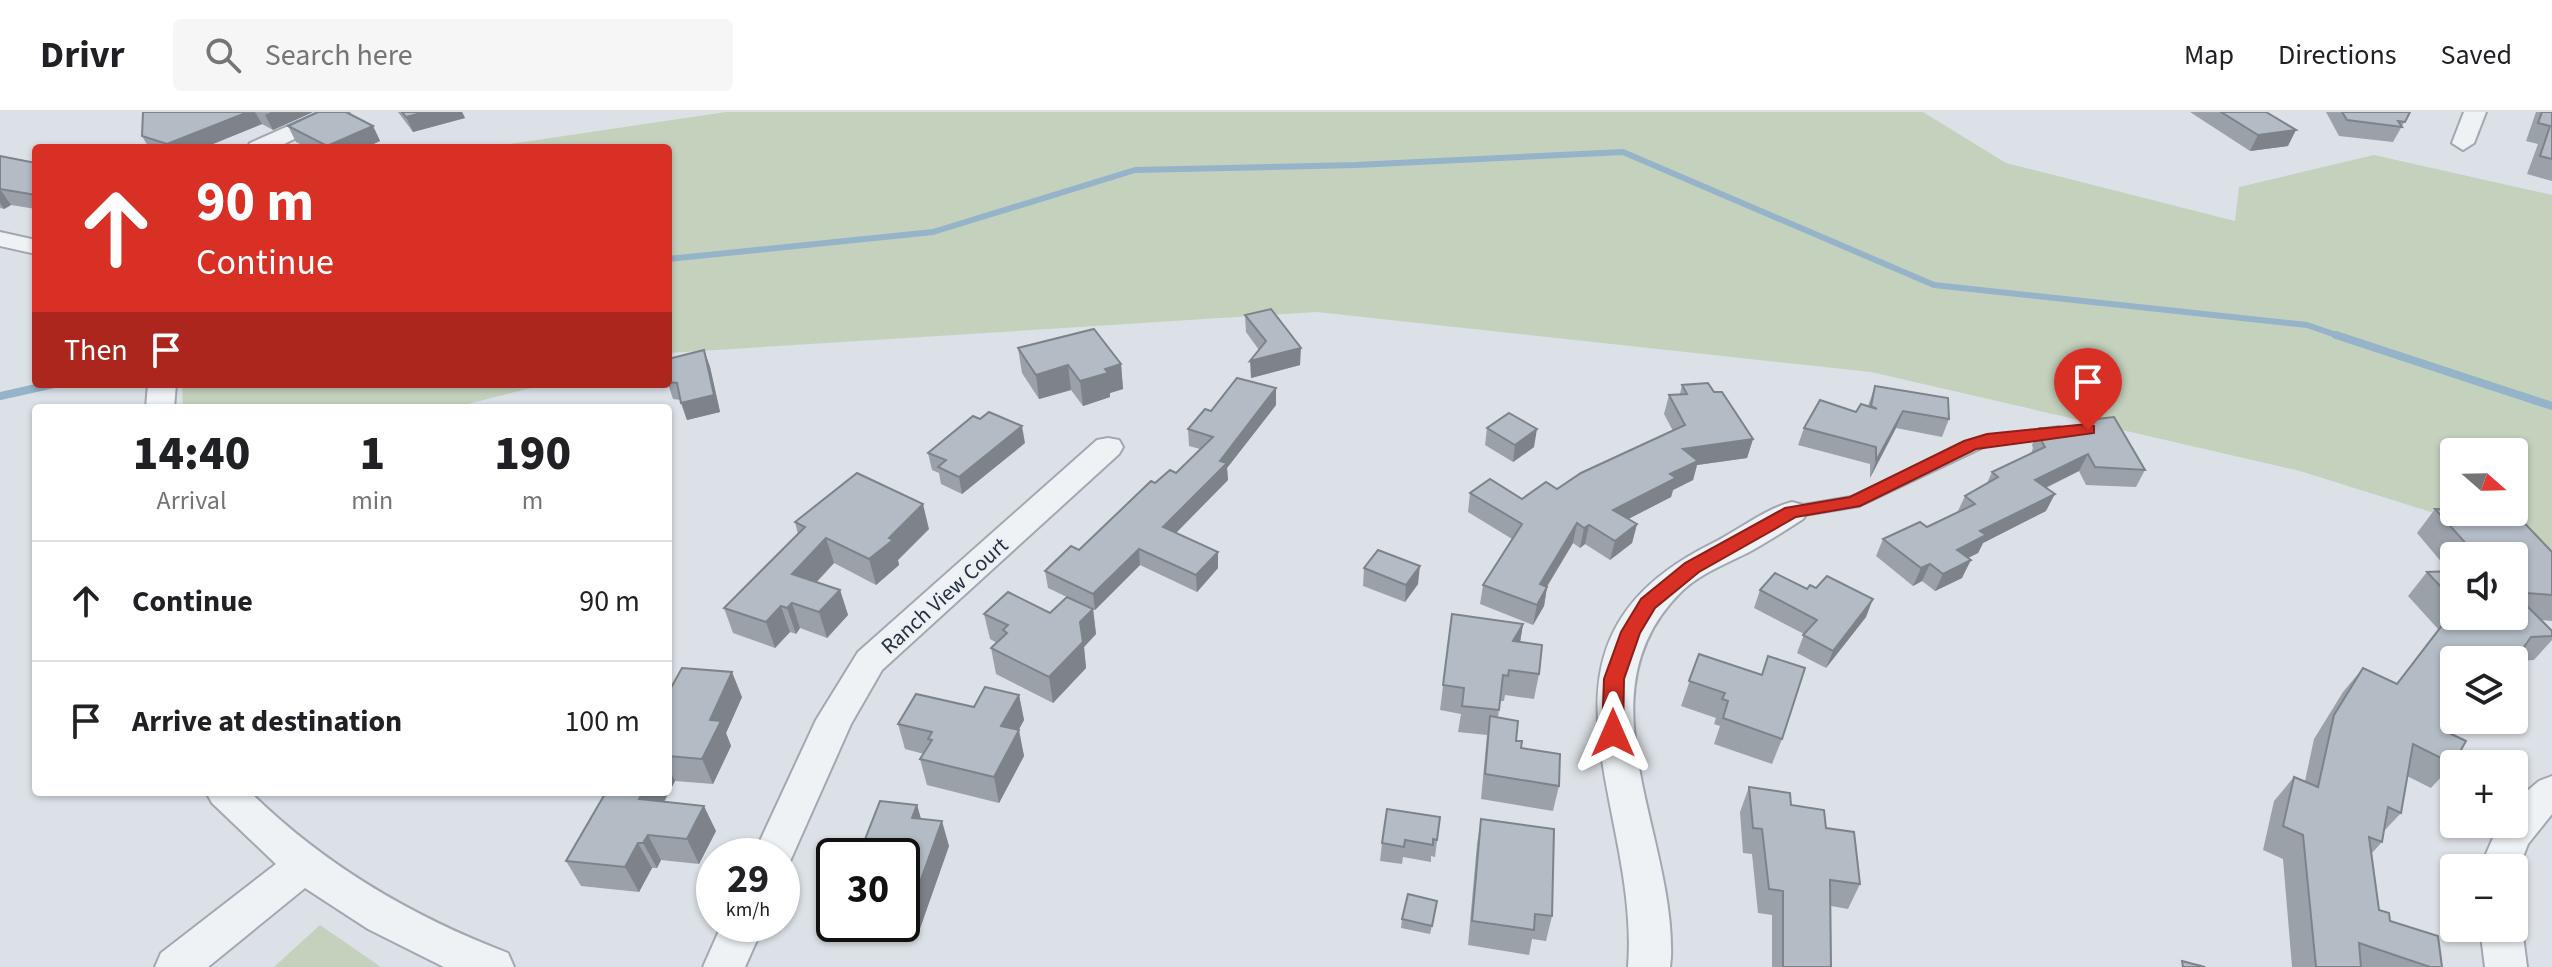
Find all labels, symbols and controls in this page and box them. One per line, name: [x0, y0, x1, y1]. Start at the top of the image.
search box: [173, 19, 733, 91]
text: Drivr: [40, 28, 125, 82]
icon: search: [201, 33, 245, 77]
text: Search here: [265, 34, 413, 77]
text: Map: [2184, 35, 2234, 75]
text: Directions: [2278, 35, 2397, 75]
text: Saved: [2441, 35, 2512, 75]
text: 90 m: [196, 163, 314, 242]
icon: ahead: [64, 176, 168, 280]
text: Continue: [196, 237, 334, 288]
icon: arrive: [144, 328, 188, 372]
text: Then: [64, 329, 128, 372]
pin: [2054, 348, 2122, 430]
icon: arrive: [2066, 360, 2110, 404]
text: 14:40: [133, 420, 250, 488]
text: 1: [359, 420, 385, 488]
text: 190: [494, 420, 571, 488]
north arrow: [2440, 438, 2528, 526]
map controls: [2440, 438, 2528, 942]
text: Arrival: [157, 482, 227, 519]
text: min: [351, 482, 393, 519]
text: m: [522, 482, 543, 519]
street label: Ranch View Court: [874, 529, 1016, 662]
button: sound: [2440, 542, 2528, 630]
icon: ahead: [64, 579, 108, 623]
text: Continue: [132, 580, 253, 623]
text: 90 m: [579, 580, 640, 623]
button: layers: [2440, 646, 2528, 734]
position arrow: [1571, 691, 1655, 775]
icon: arrive: [64, 699, 108, 743]
text: Arrive at destination: [132, 700, 402, 743]
text: 100 m: [564, 700, 640, 743]
button: +: [2440, 750, 2528, 838]
speed limit sign: 30: [816, 838, 920, 942]
text: 29: [727, 851, 769, 908]
button: −: [2440, 854, 2528, 942]
text: km/h: [726, 896, 770, 924]

